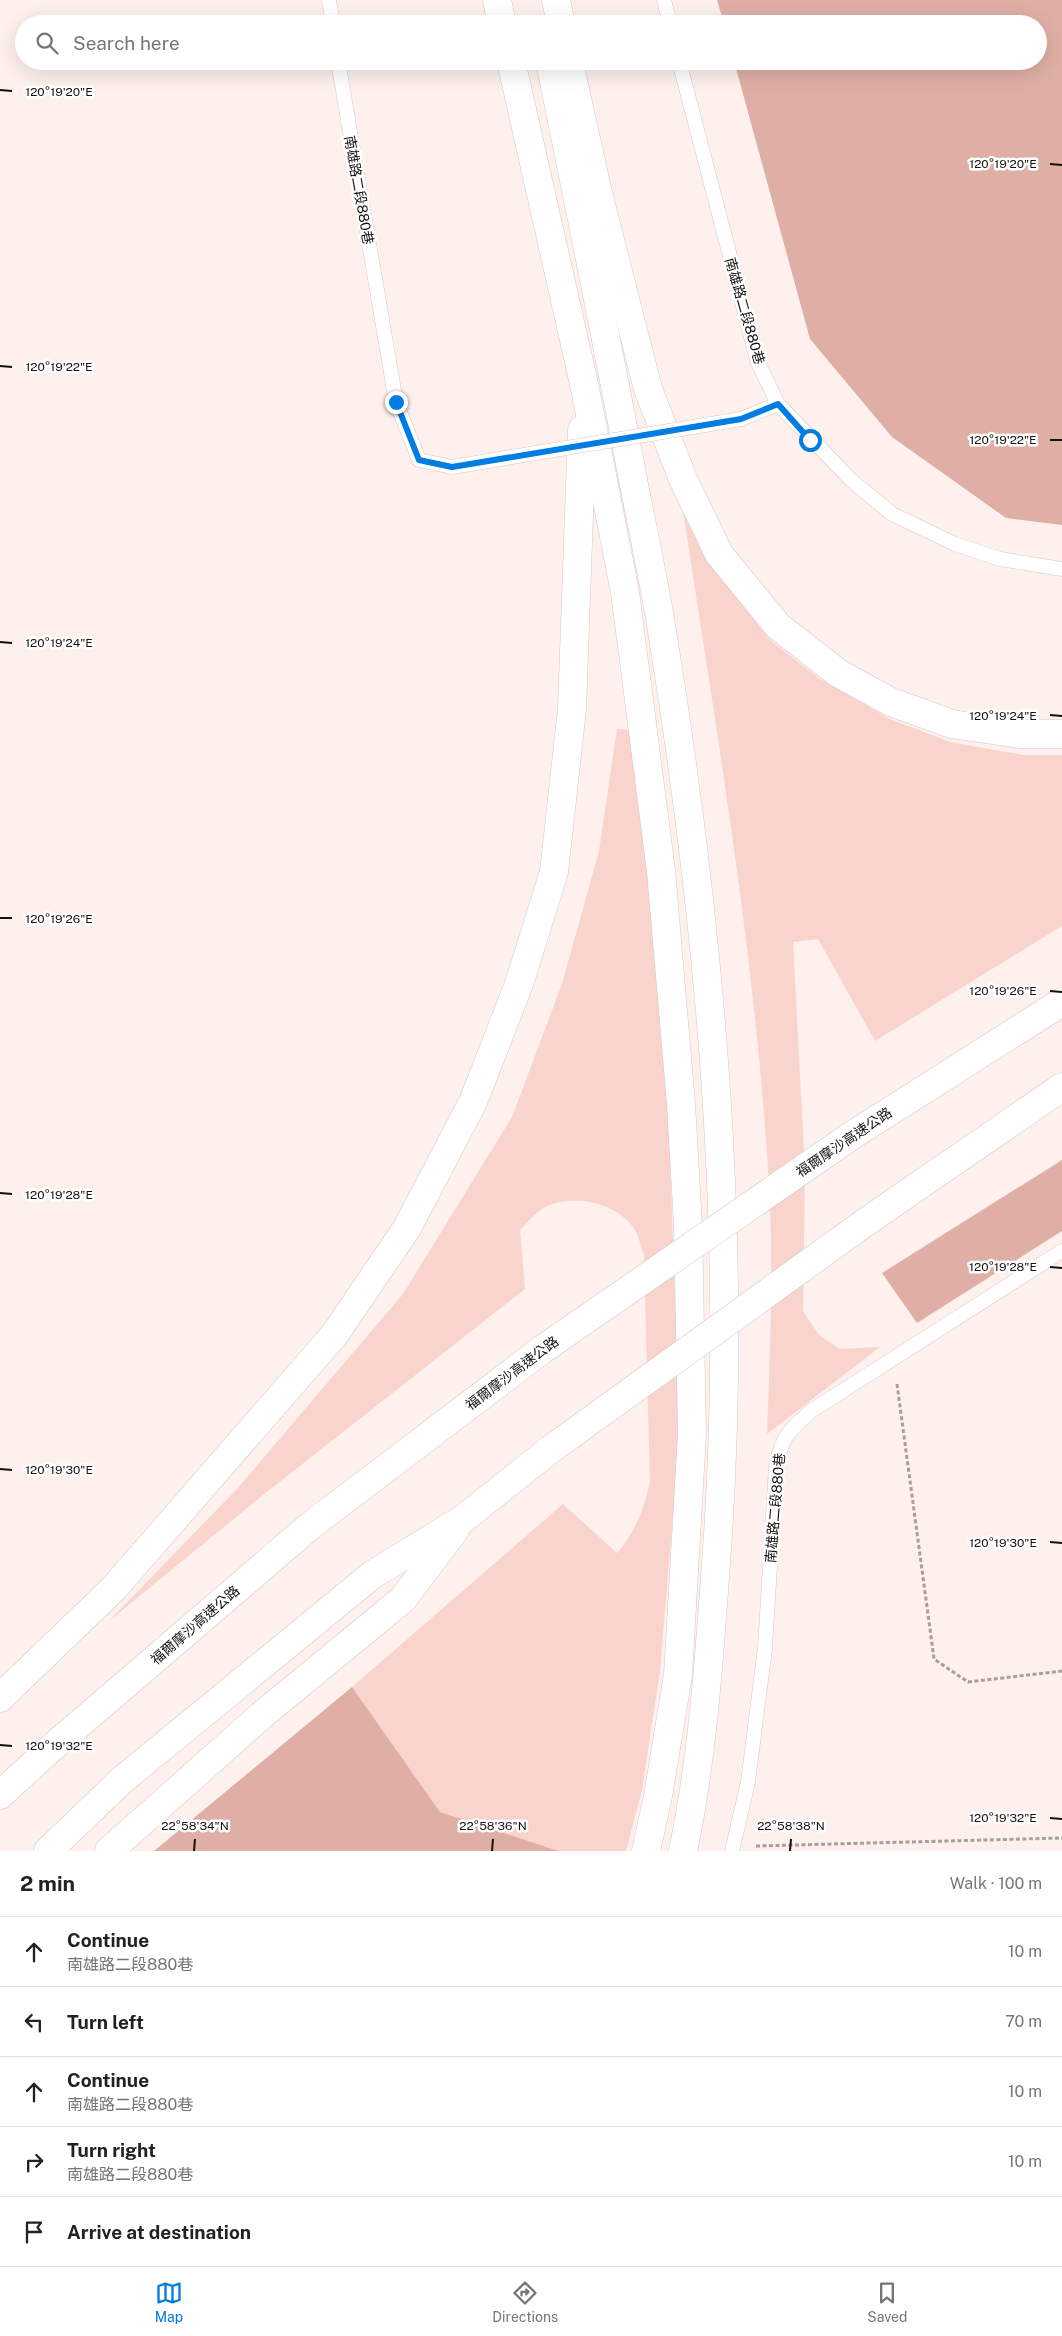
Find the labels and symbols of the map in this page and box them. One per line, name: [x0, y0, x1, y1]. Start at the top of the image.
text: 120°19'20"E: [25, 85, 93, 99]
street label: 南雄路二段880巷: [342, 134, 376, 246]
text: 120°19'20"E: [969, 157, 1037, 171]
street label: 南雄路二段880巷: [722, 256, 768, 366]
text: 120°19'22"E: [25, 360, 93, 374]
route end: [385, 391, 408, 414]
route start: [799, 429, 822, 452]
text: 120°19'22"E: [969, 433, 1037, 447]
text: 120°19'24"E: [25, 636, 93, 650]
text: 120°19'24"E: [969, 709, 1037, 723]
text: 120°19'26"E: [25, 912, 93, 926]
text: 120°19'26"E: [969, 984, 1037, 998]
street label: 福爾摩沙高速公路: [793, 1104, 895, 1180]
text: 120°19'28"E: [25, 1188, 93, 1202]
text: 120°19'28"E: [969, 1260, 1037, 1274]
street label: 福爾摩沙高速公路: [462, 1333, 562, 1413]
street label: 南雄路二段880巷: [762, 1452, 788, 1564]
text: 120°19'30"E: [25, 1463, 93, 1477]
text: 120°19'30"E: [969, 1536, 1037, 1550]
street label: 福爾摩沙高速公路: [147, 1582, 243, 1668]
text: 120°19'32"E: [25, 1739, 93, 1753]
text: 120°19'32"E: [969, 1811, 1037, 1825]
text: 22°58'34"N: [161, 1819, 229, 1833]
text: 22°58'36"N: [459, 1819, 527, 1833]
text: 22°58'38"N: [757, 1819, 825, 1833]

